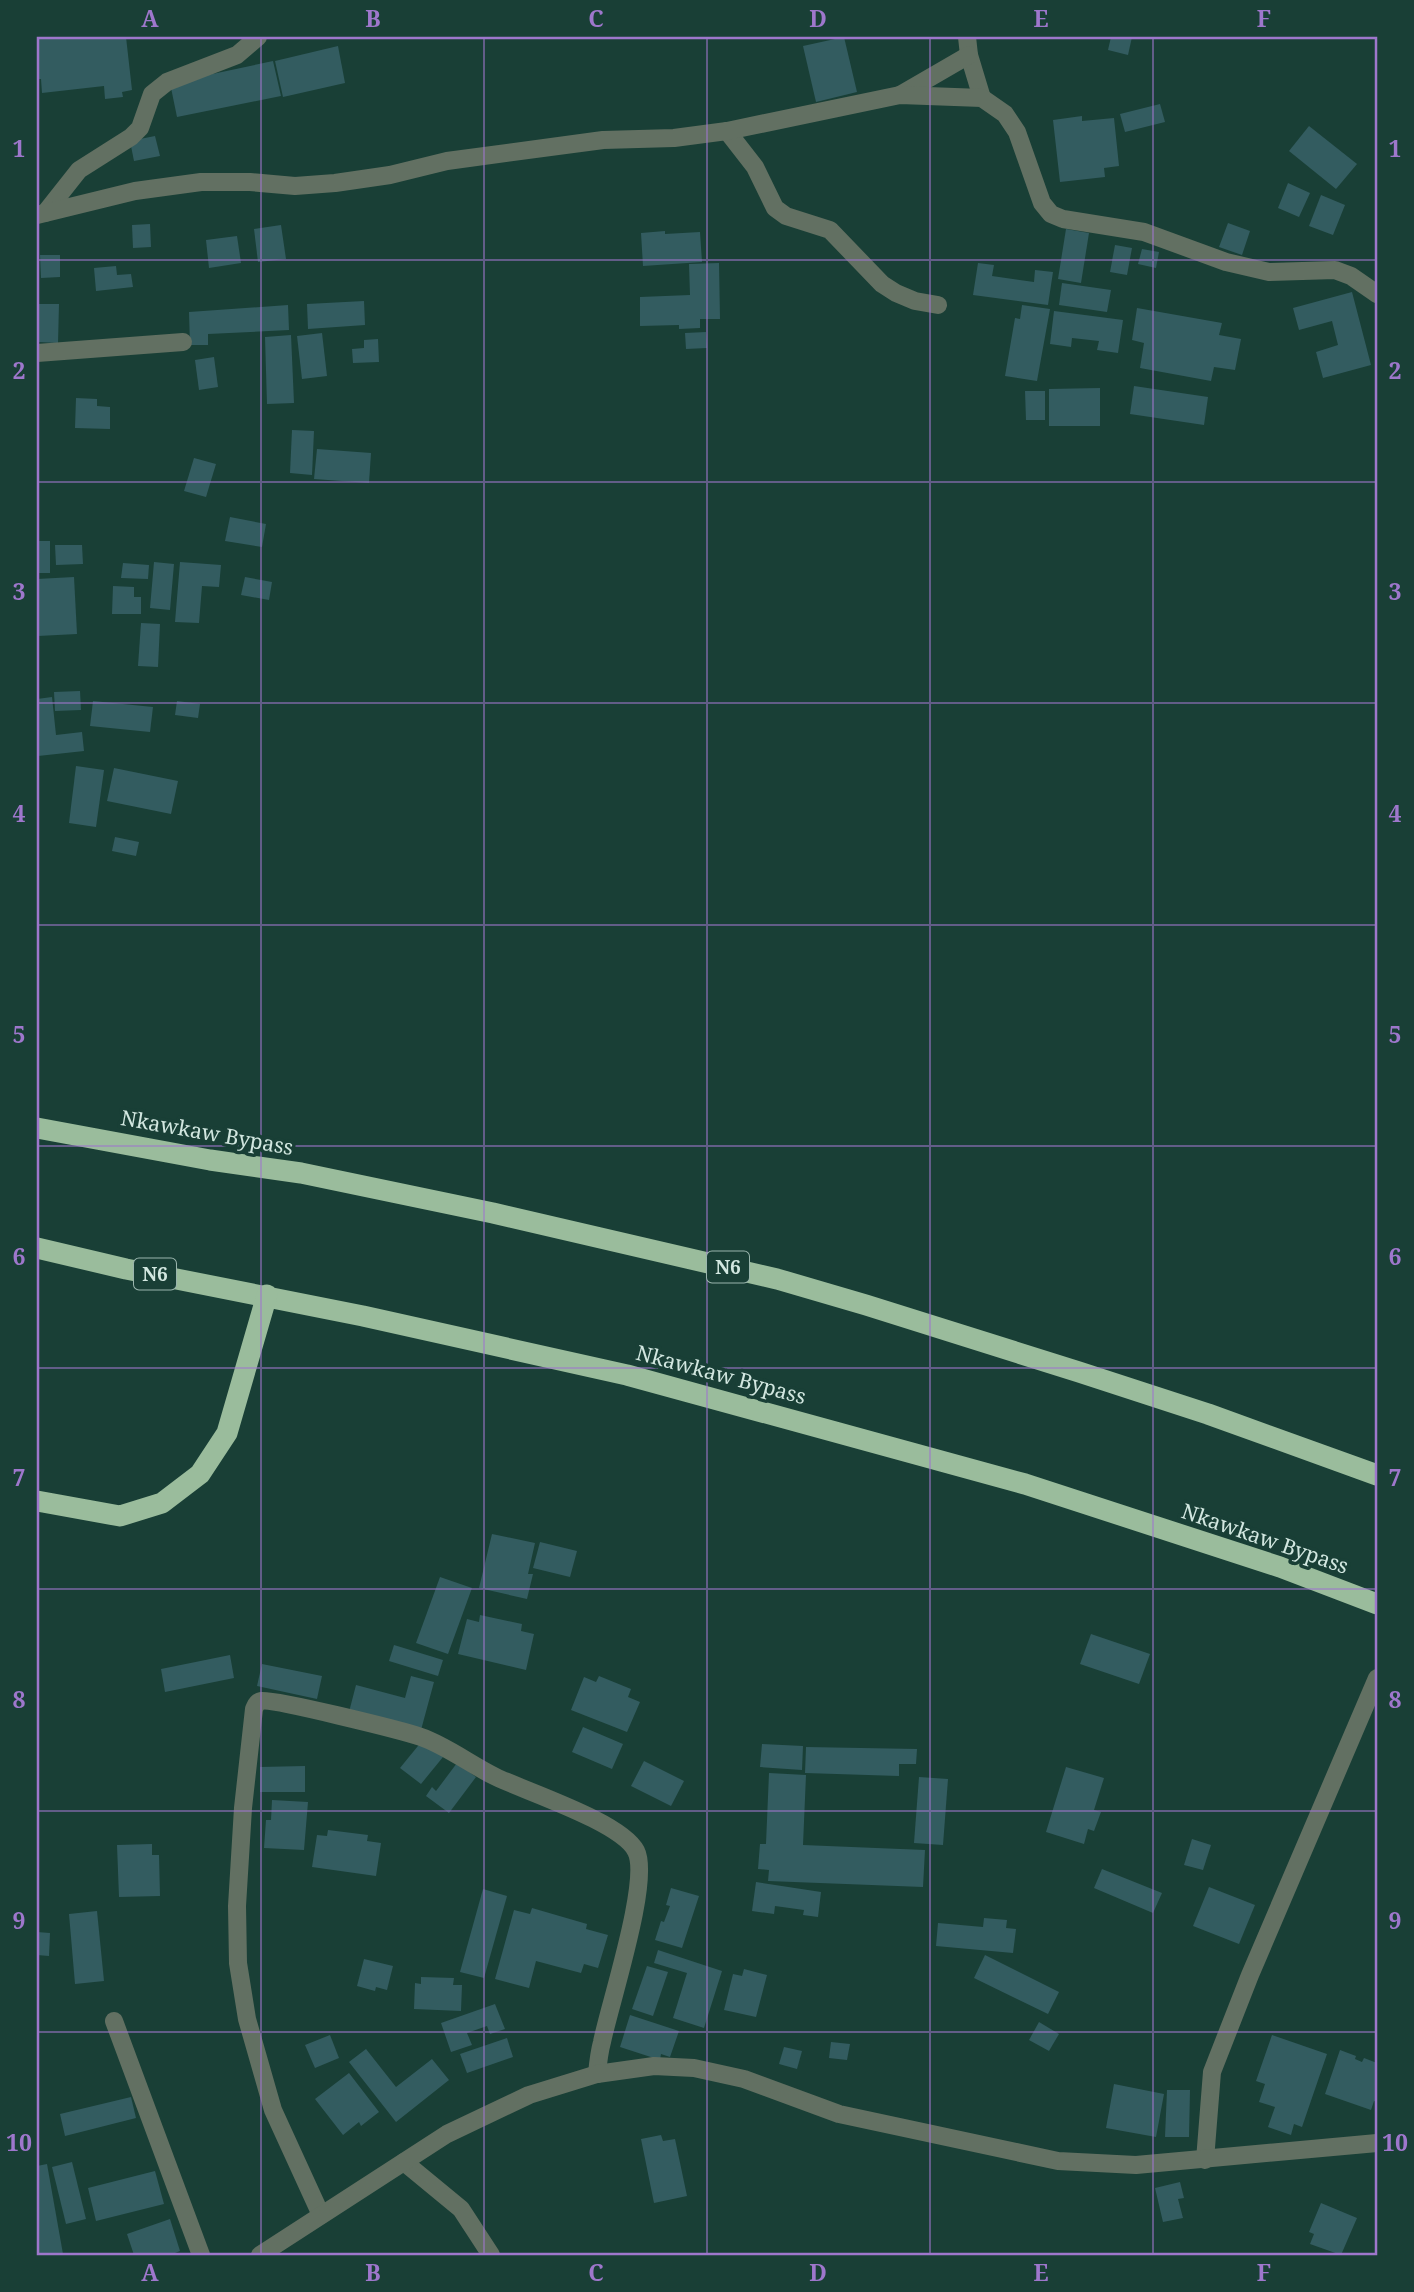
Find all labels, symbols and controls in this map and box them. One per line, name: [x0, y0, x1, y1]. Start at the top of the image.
text: A: [141, 2, 159, 34]
text: B: [365, 2, 381, 34]
text: C: [588, 2, 604, 34]
text: D: [809, 2, 827, 34]
text: E: [1033, 2, 1049, 34]
text: F: [1257, 2, 1271, 34]
text: 1: [13, 132, 26, 164]
text: 1: [1389, 132, 1402, 164]
text: 2: [13, 354, 26, 386]
text: 2: [1389, 354, 1402, 386]
text: 3: [13, 575, 26, 607]
text: 3: [1389, 575, 1402, 607]
text: 4: [13, 797, 26, 829]
text: 4: [1389, 797, 1402, 829]
text: 5: [13, 1018, 26, 1050]
text: 5: [1389, 1018, 1402, 1050]
street label: Nkawkaw Bypass: [119, 1103, 296, 1161]
text: 6: [13, 1240, 26, 1272]
text: 6: [1389, 1240, 1402, 1272]
road number: N6: [707, 1252, 749, 1282]
road number: N6: [134, 1258, 176, 1290]
street label: Nkawkaw Bypass: [633, 1338, 809, 1410]
text: 7: [13, 1461, 26, 1493]
text: 7: [1389, 1461, 1402, 1493]
street label: Nkawkaw Bypass: [1178, 1496, 1352, 1580]
text: 8: [13, 1683, 26, 1715]
text: 8: [1389, 1683, 1402, 1715]
text: 9: [13, 1904, 26, 1936]
text: 9: [1389, 1904, 1402, 1936]
text: 10: [6, 2126, 32, 2158]
text: 10: [1382, 2126, 1408, 2158]
text: A: [141, 2256, 159, 2288]
text: B: [365, 2256, 381, 2288]
text: C: [588, 2256, 604, 2288]
text: D: [809, 2256, 827, 2288]
text: E: [1033, 2256, 1049, 2288]
text: F: [1257, 2256, 1271, 2288]

